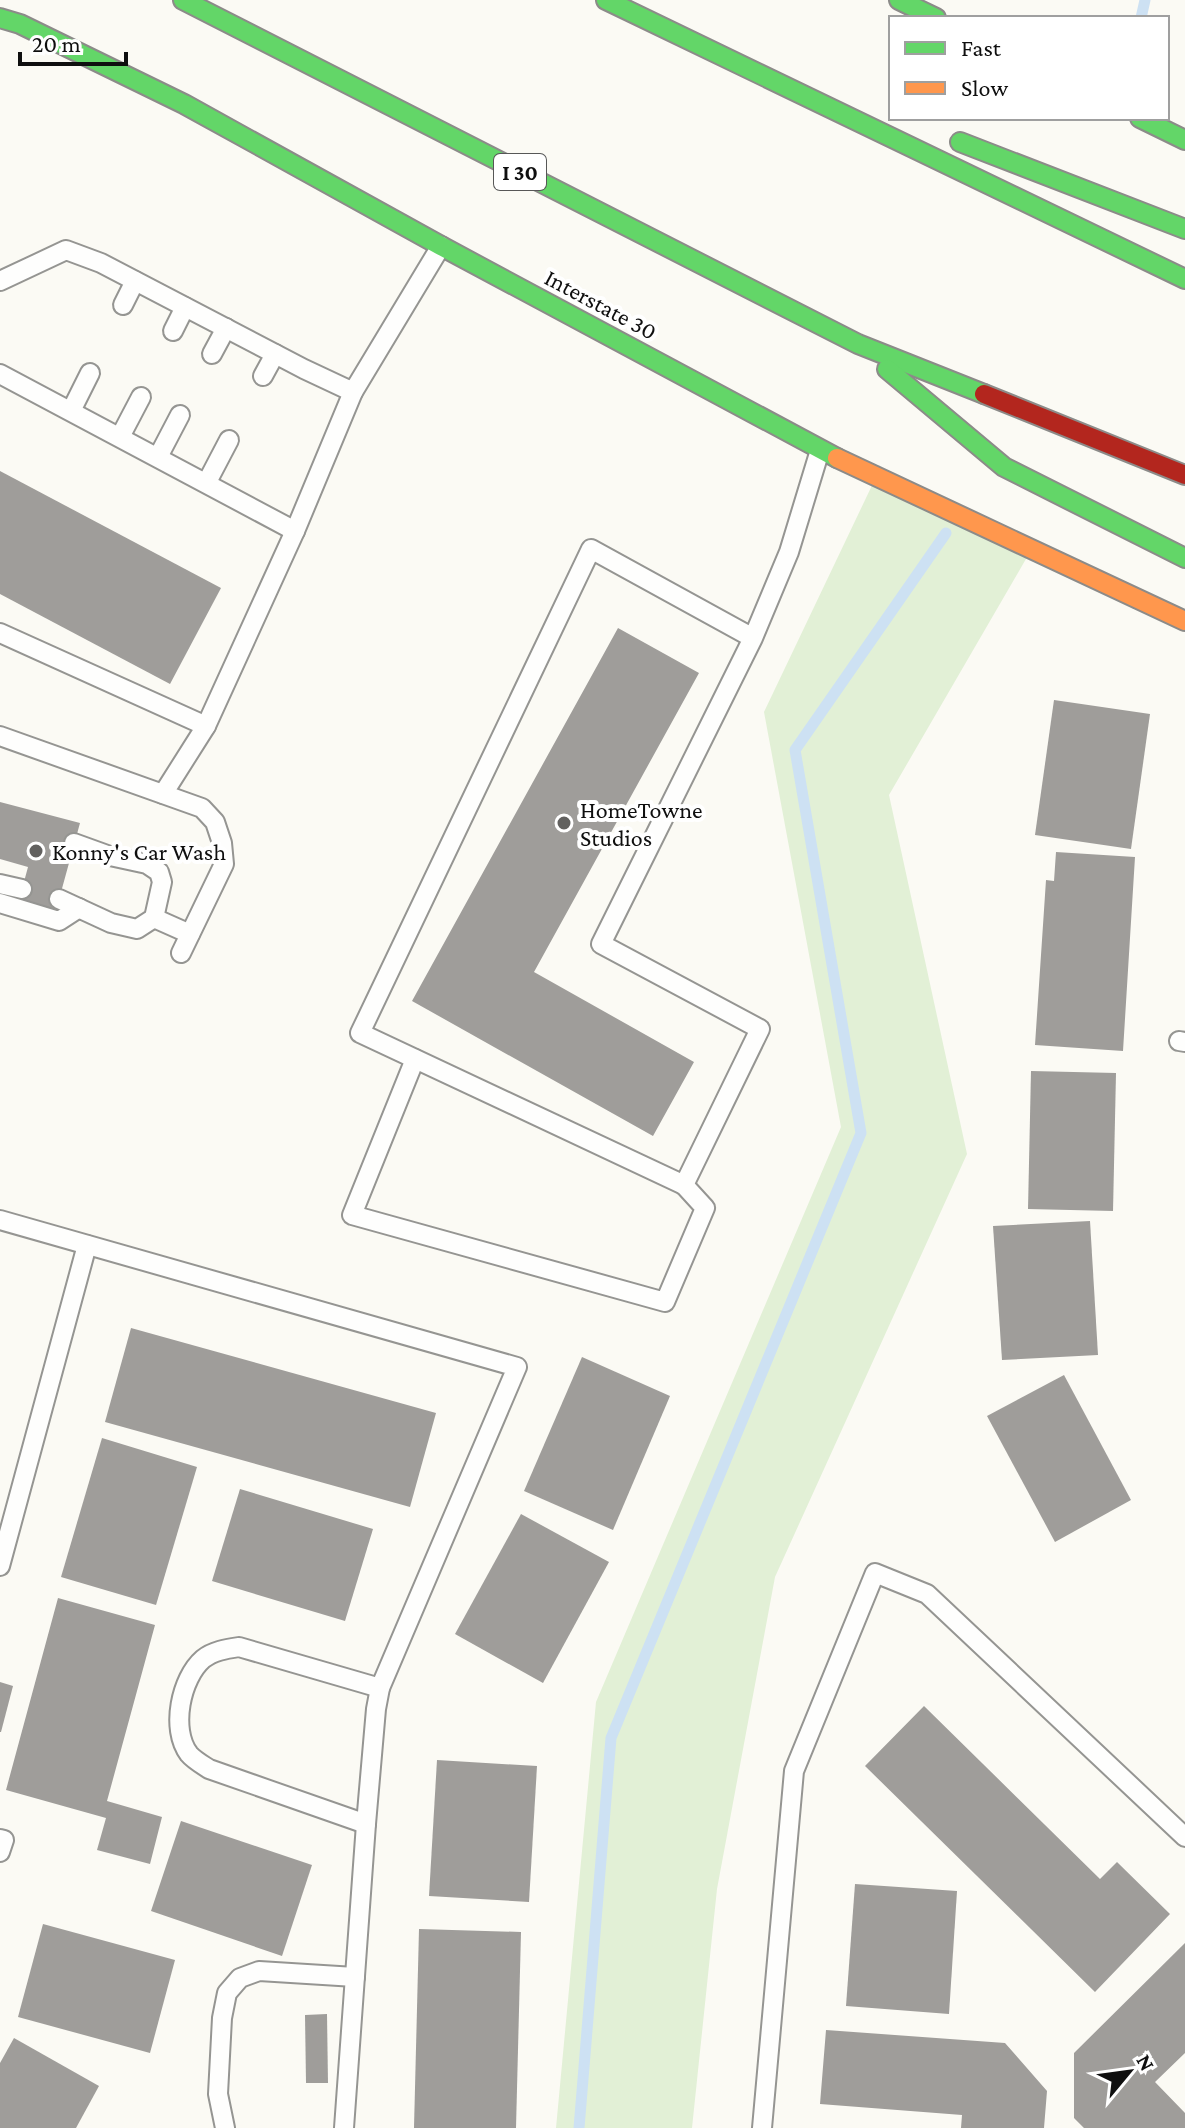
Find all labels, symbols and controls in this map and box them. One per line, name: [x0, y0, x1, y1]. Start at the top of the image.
scale bar: [20, 16, 126, 66]
legend: [889, 16, 1169, 120]
text: 20 m: [32, 30, 81, 57]
text: Fast: [961, 34, 1002, 61]
text: Slow: [961, 74, 1008, 101]
road number: I 30: [494, 154, 546, 190]
street label: Interstate 30: [540, 263, 662, 345]
place label: HomeTowne Studios: [580, 796, 703, 851]
marker: HomeTowne Studios: [555, 814, 573, 832]
place label: Konny's Car Wash: [52, 838, 226, 865]
marker: Konny's Car Wash: [27, 842, 45, 860]
north arrow: [1089, 2032, 1169, 2112]
text: N: [1131, 2050, 1161, 2075]

